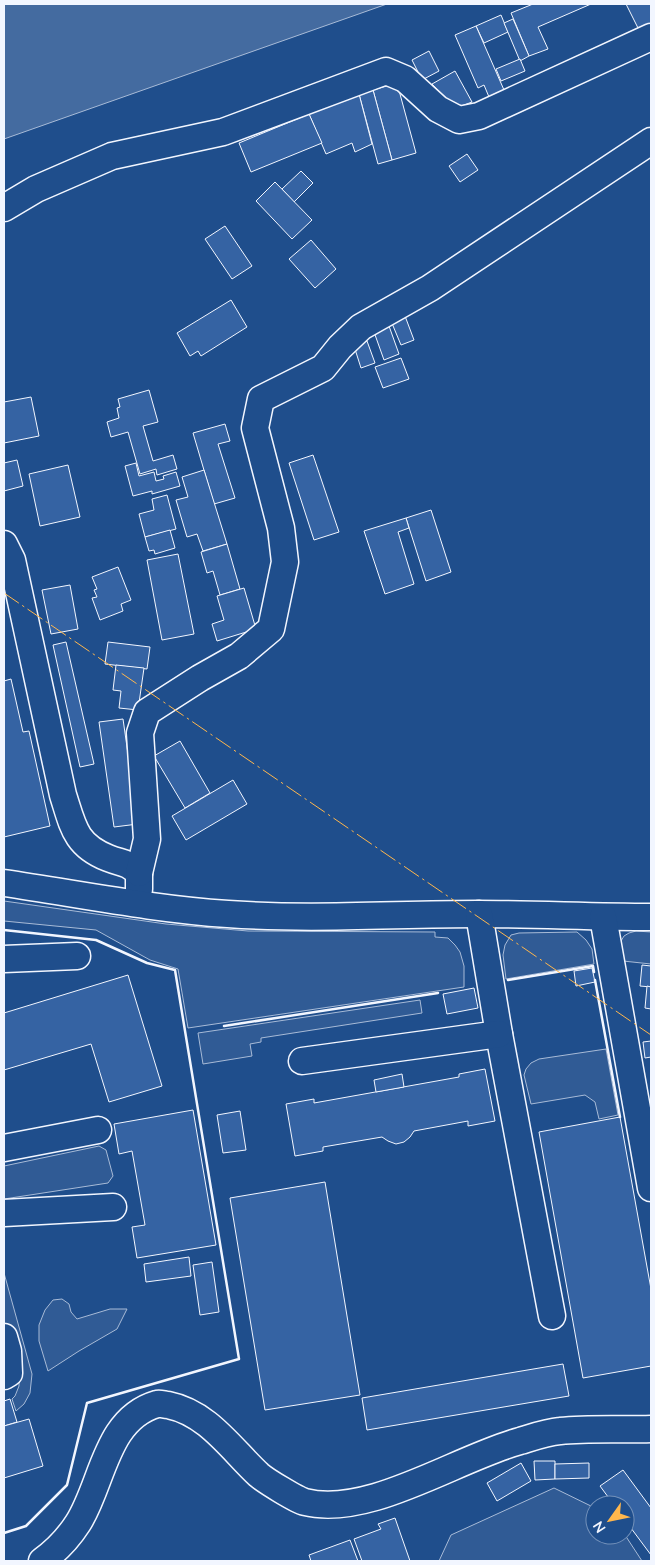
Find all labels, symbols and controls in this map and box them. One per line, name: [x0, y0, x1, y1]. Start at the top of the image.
north arrow: [585, 1495, 635, 1545]
text: N: [589, 1517, 610, 1536]

